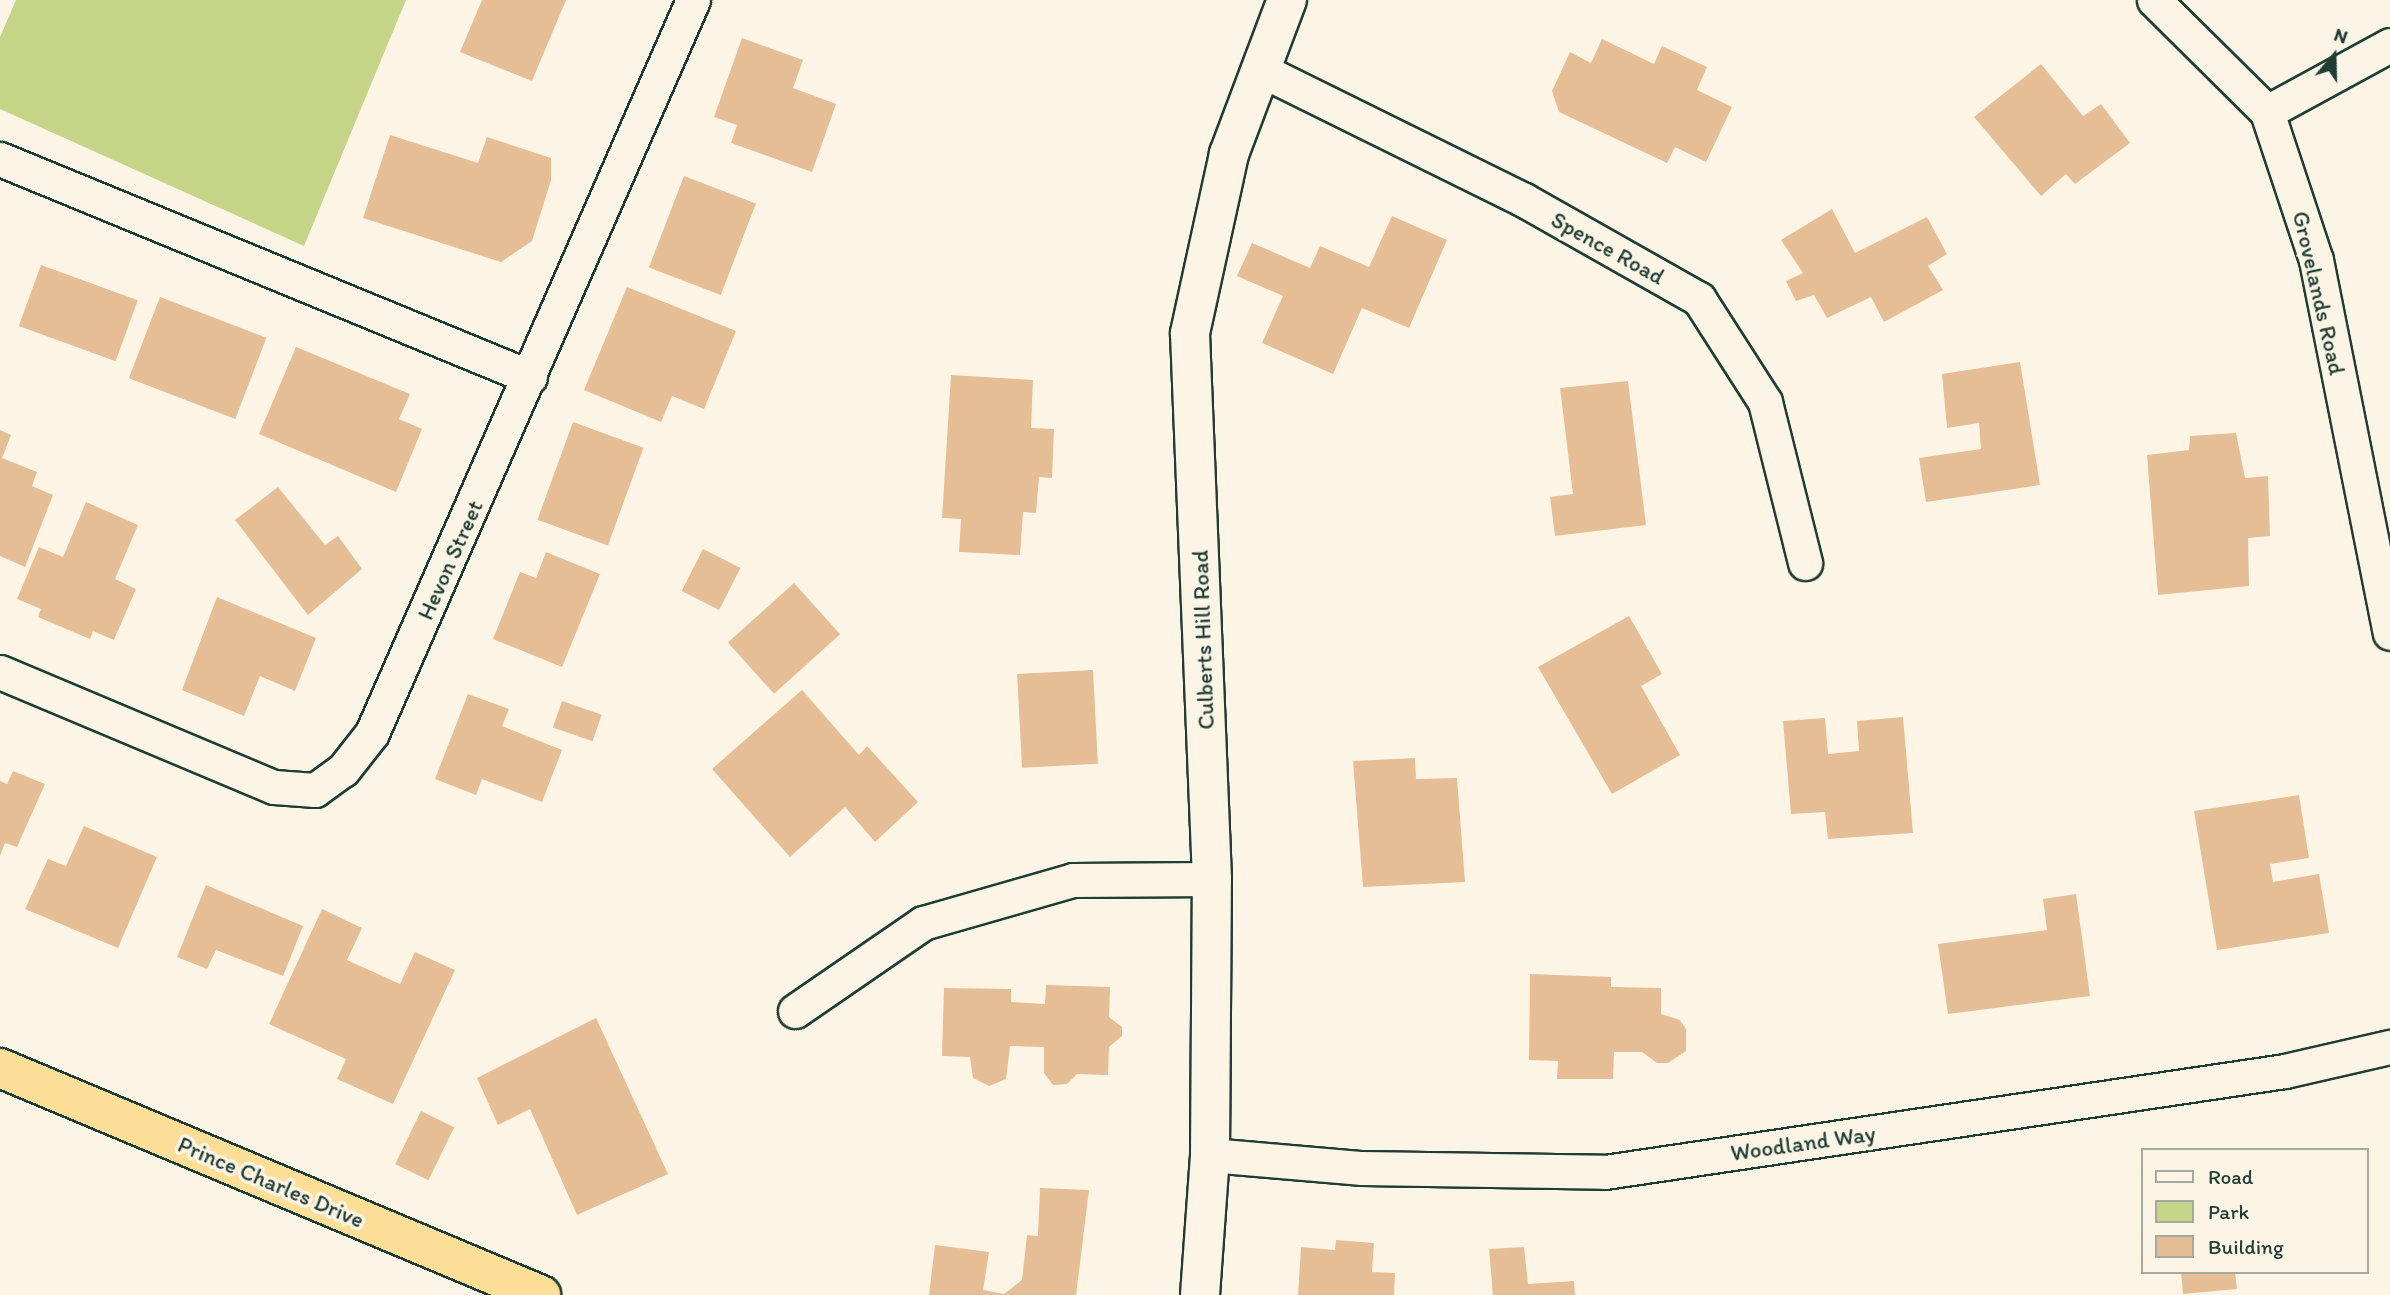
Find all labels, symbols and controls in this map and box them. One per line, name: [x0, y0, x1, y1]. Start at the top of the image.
north arrow: [2299, 21, 2369, 91]
text: N: [2331, 23, 2351, 49]
street label: Spence Road: [1547, 206, 1669, 290]
street label: Grovelands Road: [2287, 208, 2351, 378]
street label: Hevon Street: [411, 496, 489, 624]
street label: Culberts Hill Road: [1186, 550, 1220, 730]
street label: Woodland Way: [1729, 1119, 1877, 1167]
street label: Prince Charles Drive: [174, 1130, 368, 1234]
legend: [2142, 1148, 2369, 1274]
text: Road: [2208, 1164, 2253, 1189]
text: Park: [2208, 1199, 2249, 1224]
text: Building: [2208, 1234, 2284, 1259]

